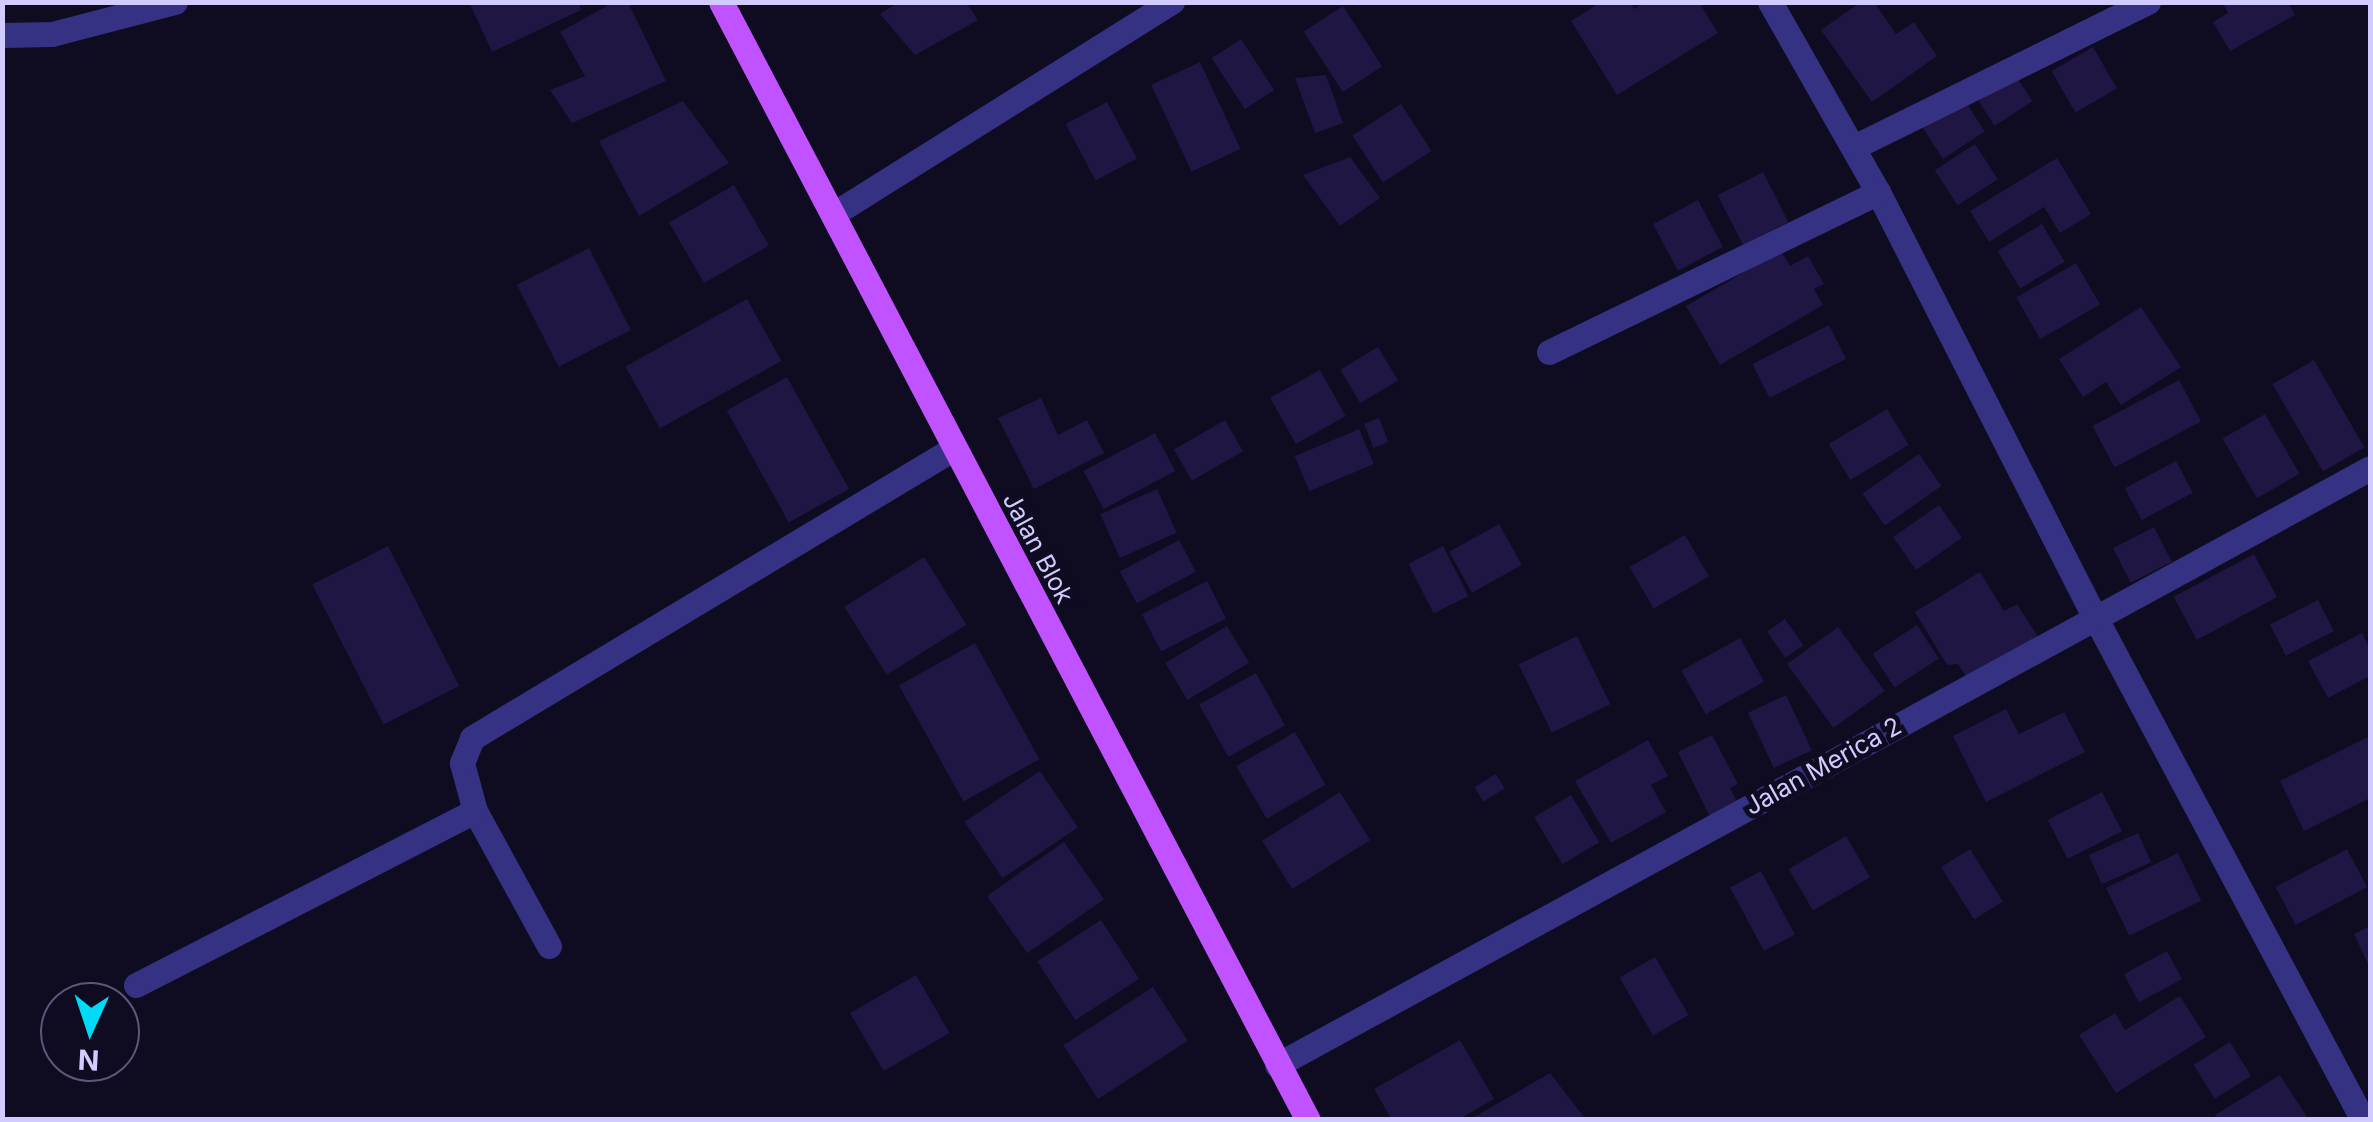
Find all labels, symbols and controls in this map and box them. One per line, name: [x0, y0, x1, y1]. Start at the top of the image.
street label: Jalan Blok: [996, 487, 1080, 609]
street label: Jalan Merica 2: [1740, 711, 1906, 821]
north arrow: [40, 982, 140, 1082]
text: N: [77, 1042, 100, 1077]

